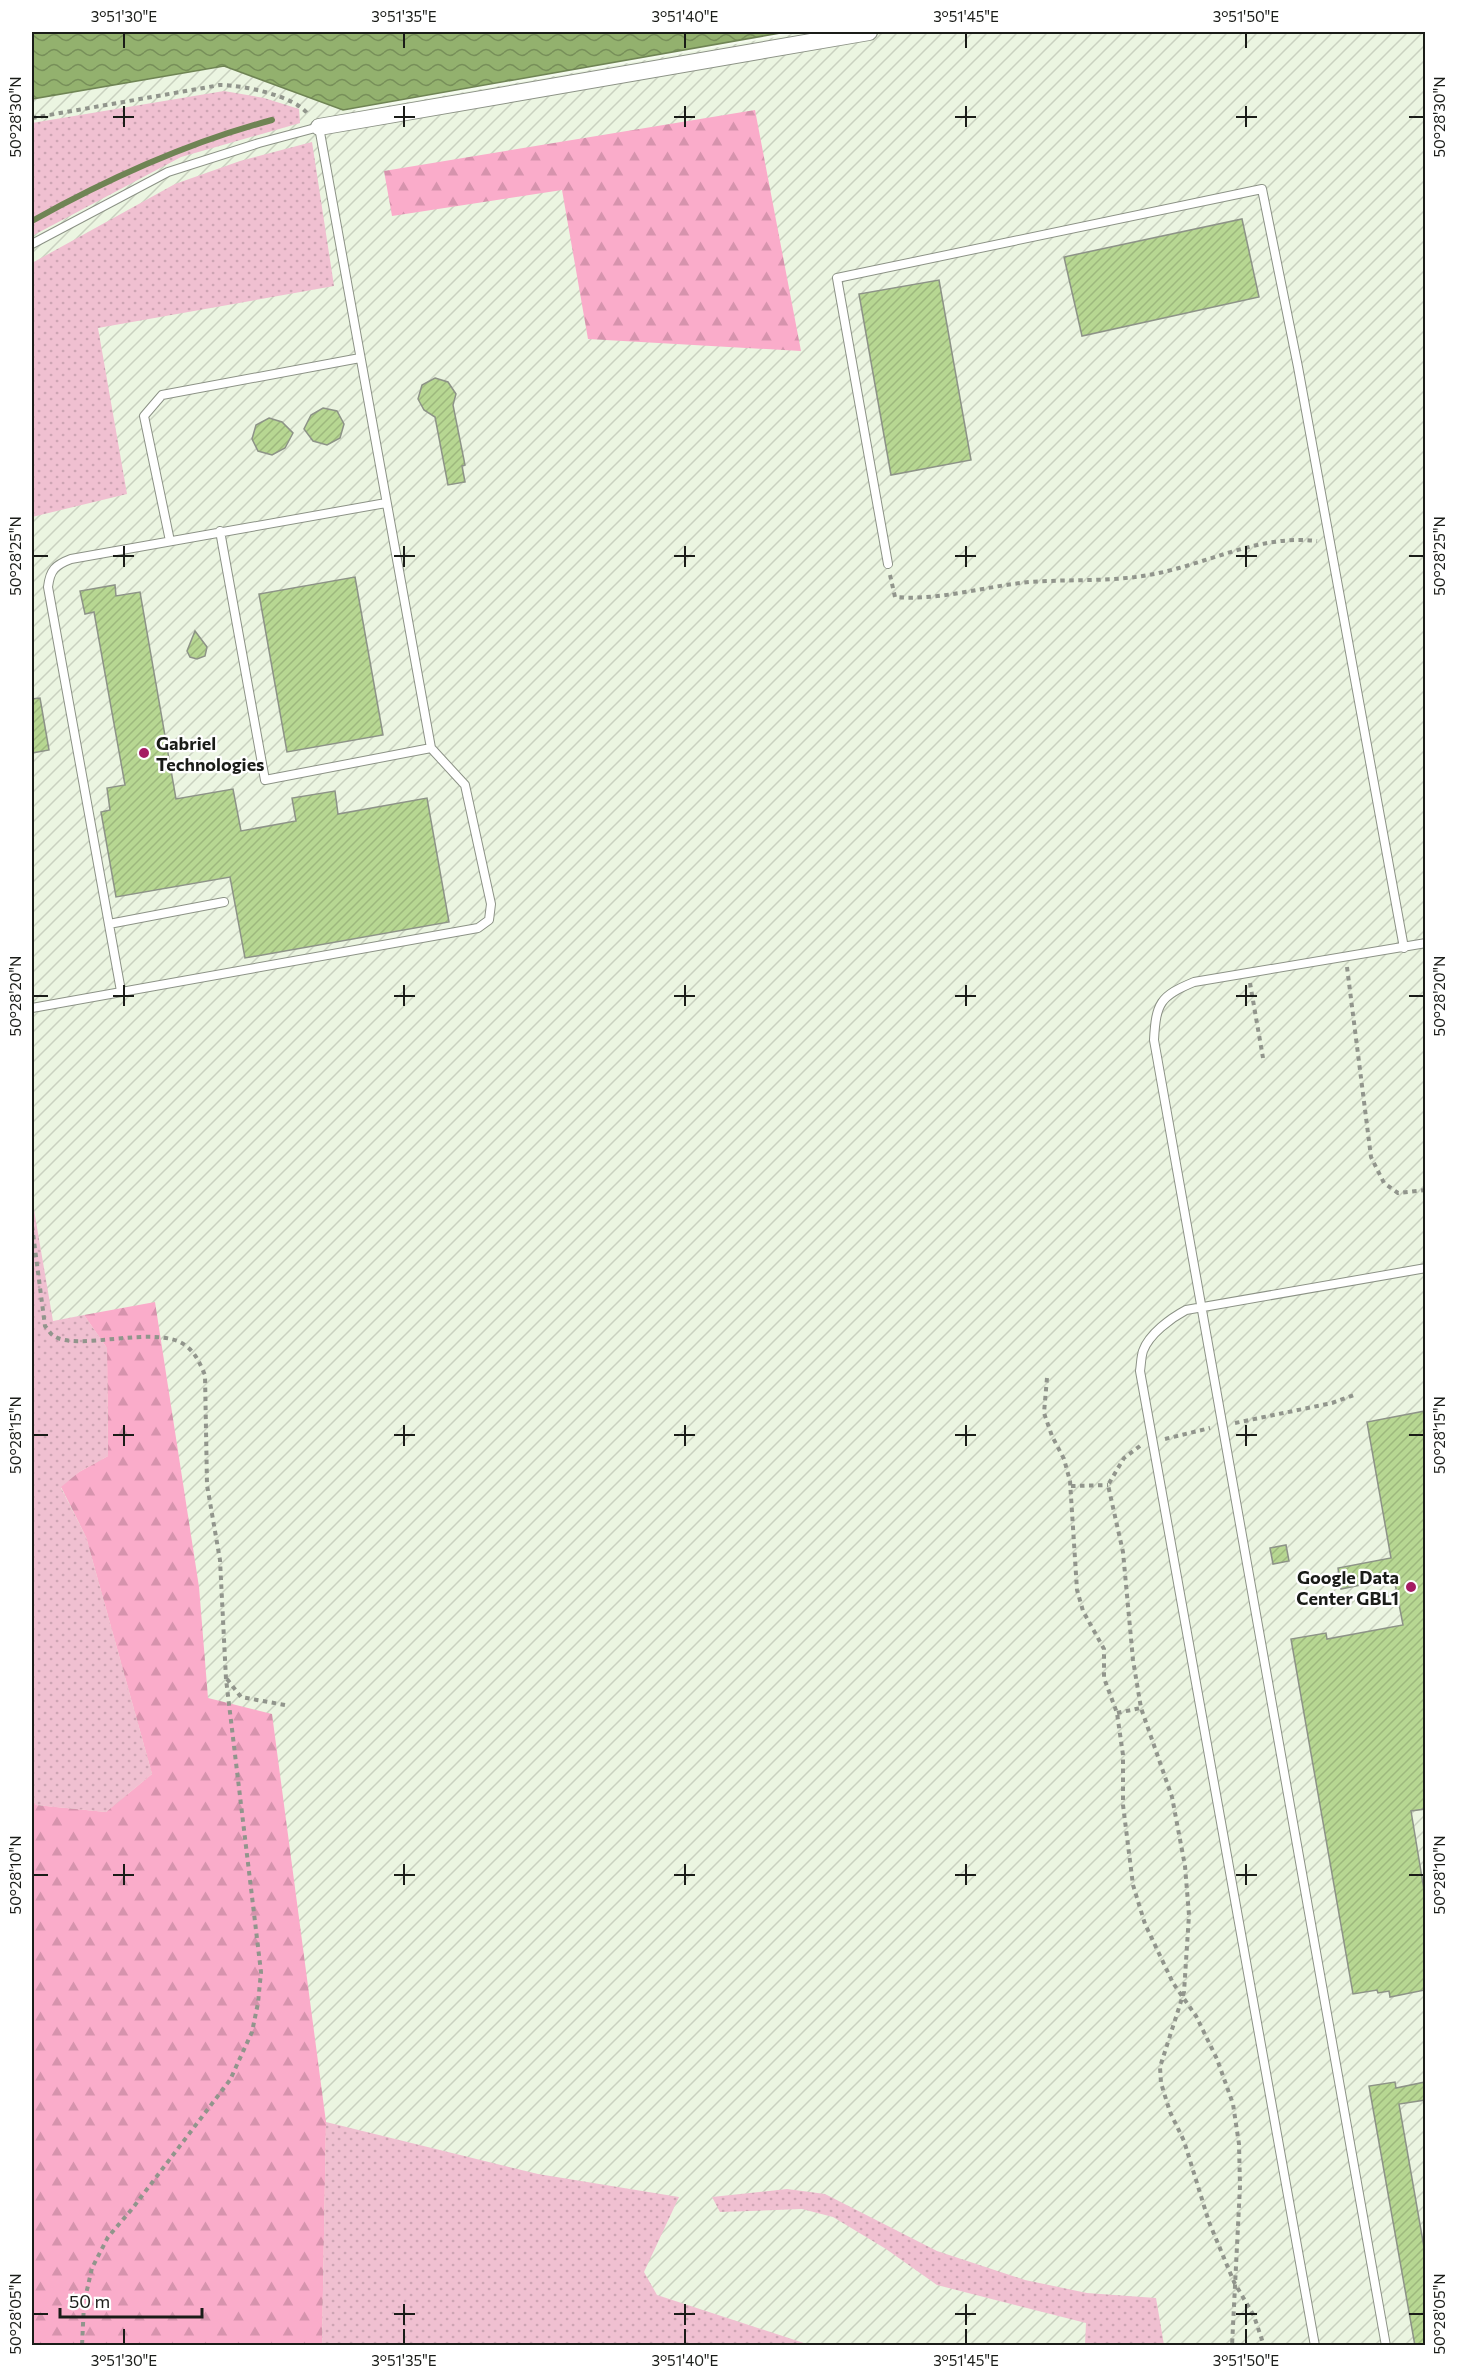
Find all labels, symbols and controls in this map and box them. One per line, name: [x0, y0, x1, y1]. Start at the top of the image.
text: 3°51'30"E: [91, 7, 157, 25]
text: 3°51'35"E: [371, 7, 437, 25]
text: 3°51'40"E: [652, 7, 719, 25]
text: 3°51'45"E: [933, 7, 999, 25]
text: 3°51'50"E: [1213, 7, 1279, 25]
text: 50°28'30"N: [6, 76, 24, 158]
text: 50°28'30"N: [1430, 76, 1448, 158]
text: 50°28'25"N: [6, 516, 24, 596]
text: 50°28'25"N: [1430, 516, 1448, 596]
place label: Gabriel Technologies: [156, 732, 265, 775]
marker: Gabriel Technologies: [137, 746, 151, 760]
text: 50°28'20"N: [6, 956, 24, 1036]
text: 50°28'20"N: [1430, 956, 1448, 1036]
text: 50°28'15"N: [6, 1396, 24, 1474]
text: 50°28'15"N: [1430, 1396, 1448, 1474]
place label: Google Data Center GBL1: [1296, 1566, 1399, 1609]
marker: Google Data Center GBL1: [1404, 1580, 1418, 1594]
text: 50°28'10"N: [6, 1836, 24, 1914]
text: 50°28'10"N: [1430, 1836, 1448, 1914]
text: 50°28'05"N: [6, 2273, 24, 2355]
text: 50°28'05"N: [1430, 2273, 1448, 2355]
scale bar: [60, 2281, 202, 2319]
text: 50 m: [69, 2290, 110, 2312]
text: 3°51'30"E: [91, 2351, 157, 2369]
text: 3°51'35"E: [371, 2351, 437, 2369]
text: 3°51'40"E: [652, 2351, 719, 2369]
text: 3°51'45"E: [933, 2351, 999, 2369]
text: 3°51'50"E: [1213, 2351, 1279, 2369]

